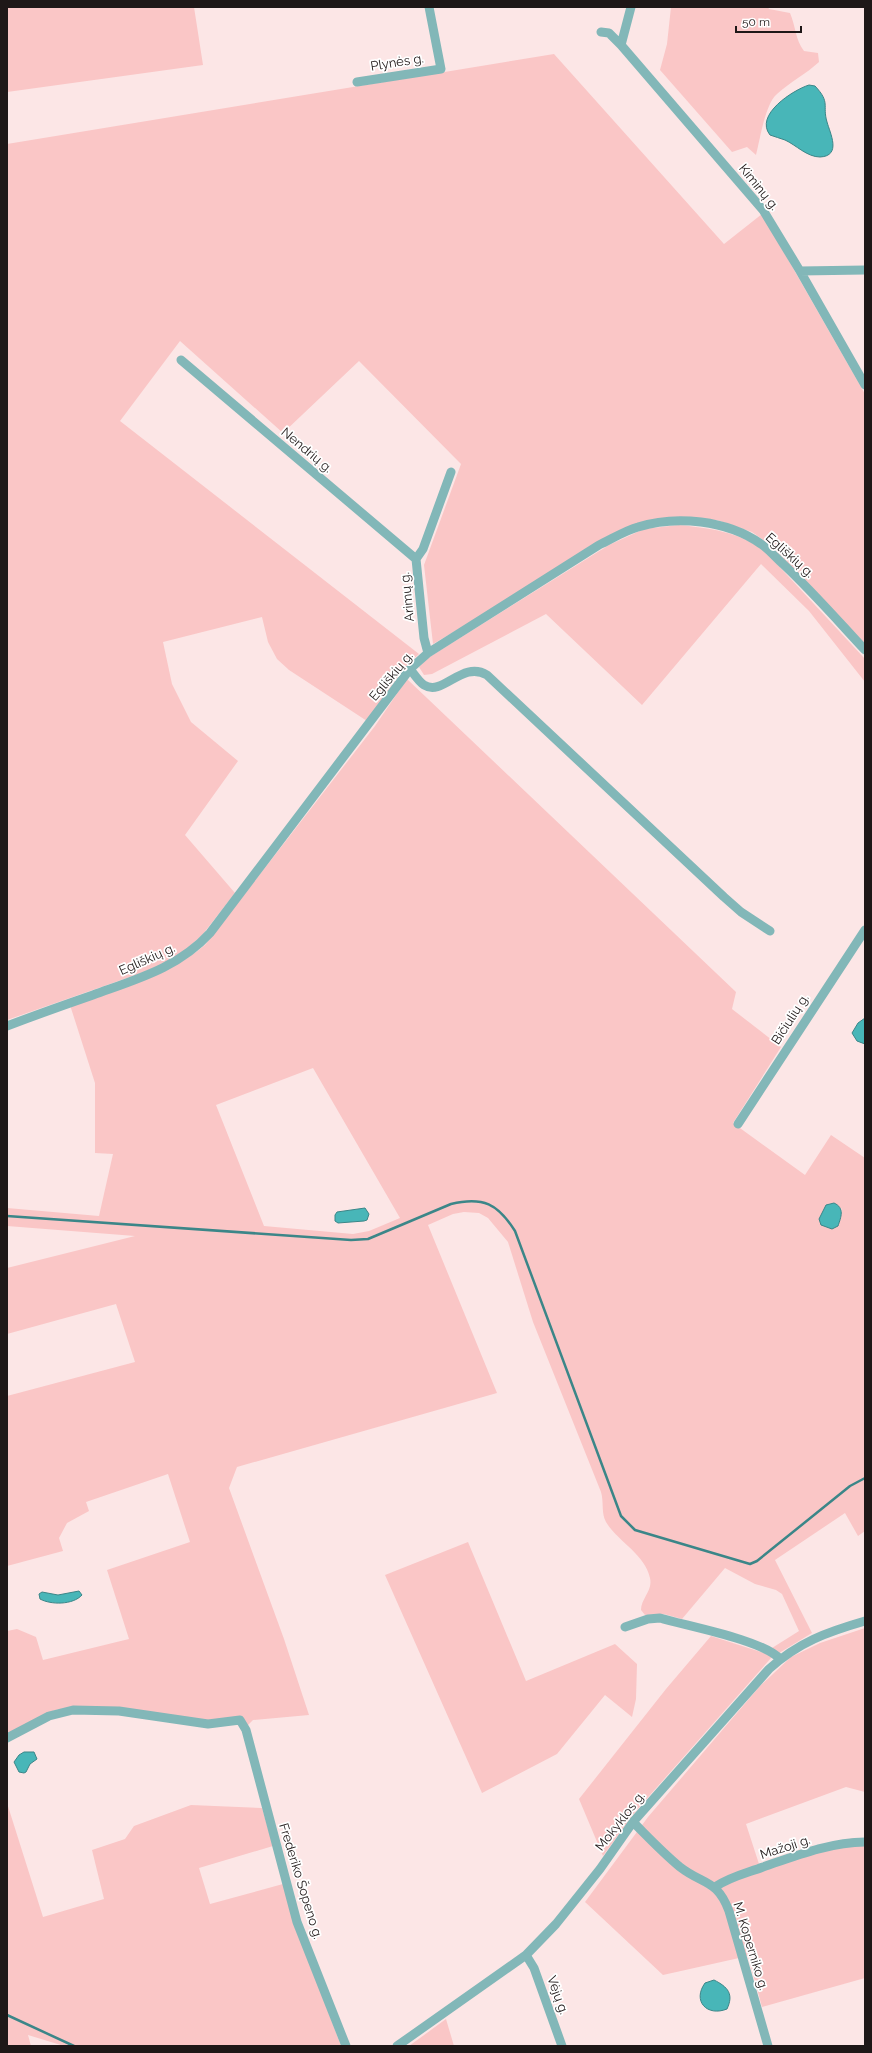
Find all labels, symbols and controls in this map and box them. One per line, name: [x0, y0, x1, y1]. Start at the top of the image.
scale bar: [736, 8, 801, 34]
text: 50 m: [742, 15, 770, 29]
street label: Plynės g.: [369, 50, 425, 74]
street label: Kiminų g.: [736, 161, 782, 213]
street label: Nendrių g.: [278, 424, 336, 476]
street label: Egliškių g.: [763, 529, 817, 581]
street label: Arimų g.: [397, 572, 417, 622]
street label: Egliškių g.: [366, 648, 416, 704]
street label: Egliškių g.: [117, 940, 177, 978]
street label: Bičiulių g.: [768, 991, 812, 1047]
street label: Mokyklos g.: [592, 1788, 648, 1854]
street label: Frederiko Šopeno g.: [276, 1821, 327, 1941]
street label: Mažoji g.: [758, 1832, 812, 1862]
street label: M. Koperniko g.: [730, 1900, 772, 1992]
street label: Vėjų g.: [544, 1974, 572, 2016]

